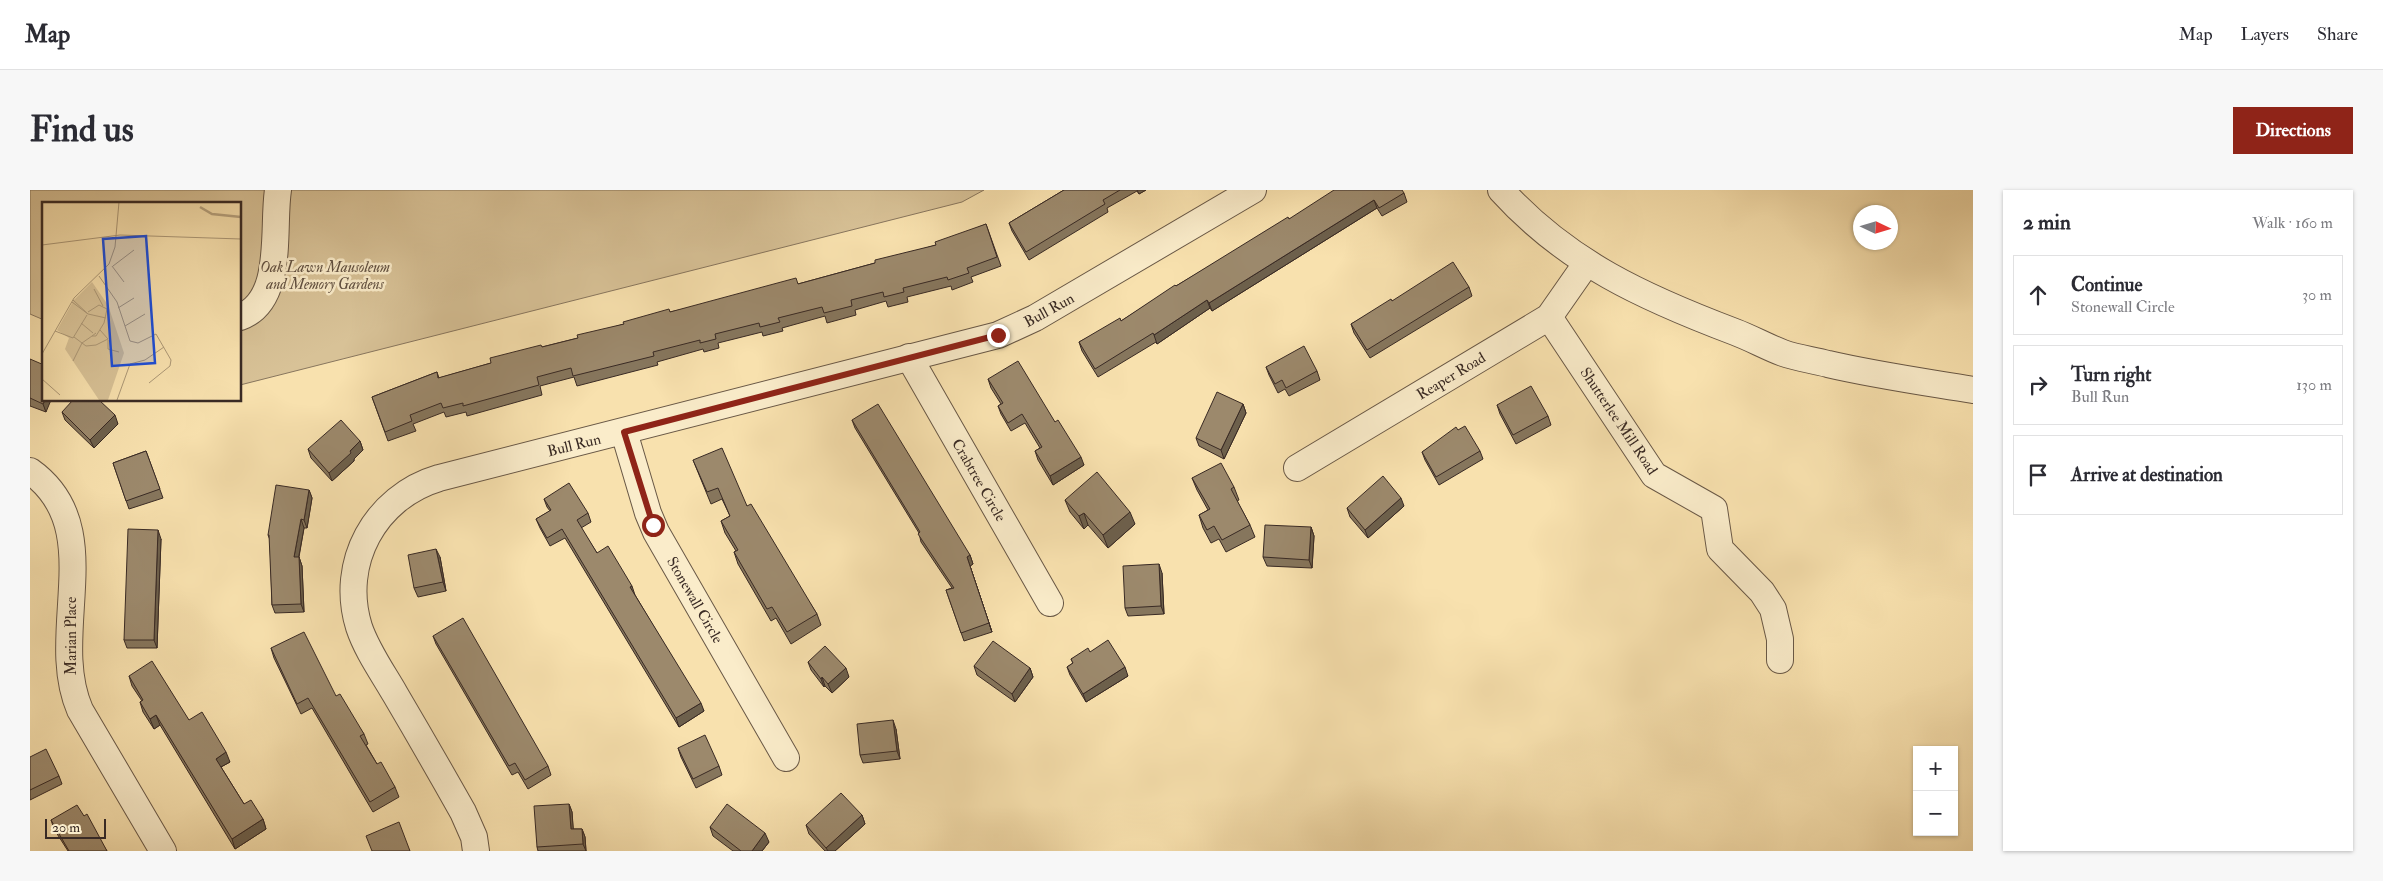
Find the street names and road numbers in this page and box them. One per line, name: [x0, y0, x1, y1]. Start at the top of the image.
street label: Bull Run: [1021, 289, 1078, 332]
street label: Reaper Road: [1413, 348, 1490, 405]
street label: Shutterlee Mill Road: [1576, 364, 1662, 479]
street label: Bull Run: [545, 430, 603, 461]
street label: Crabtree Circle: [947, 435, 1010, 525]
street label: Stonewall Circle: [662, 553, 727, 647]
street label: Marian Place: [62, 597, 81, 675]

